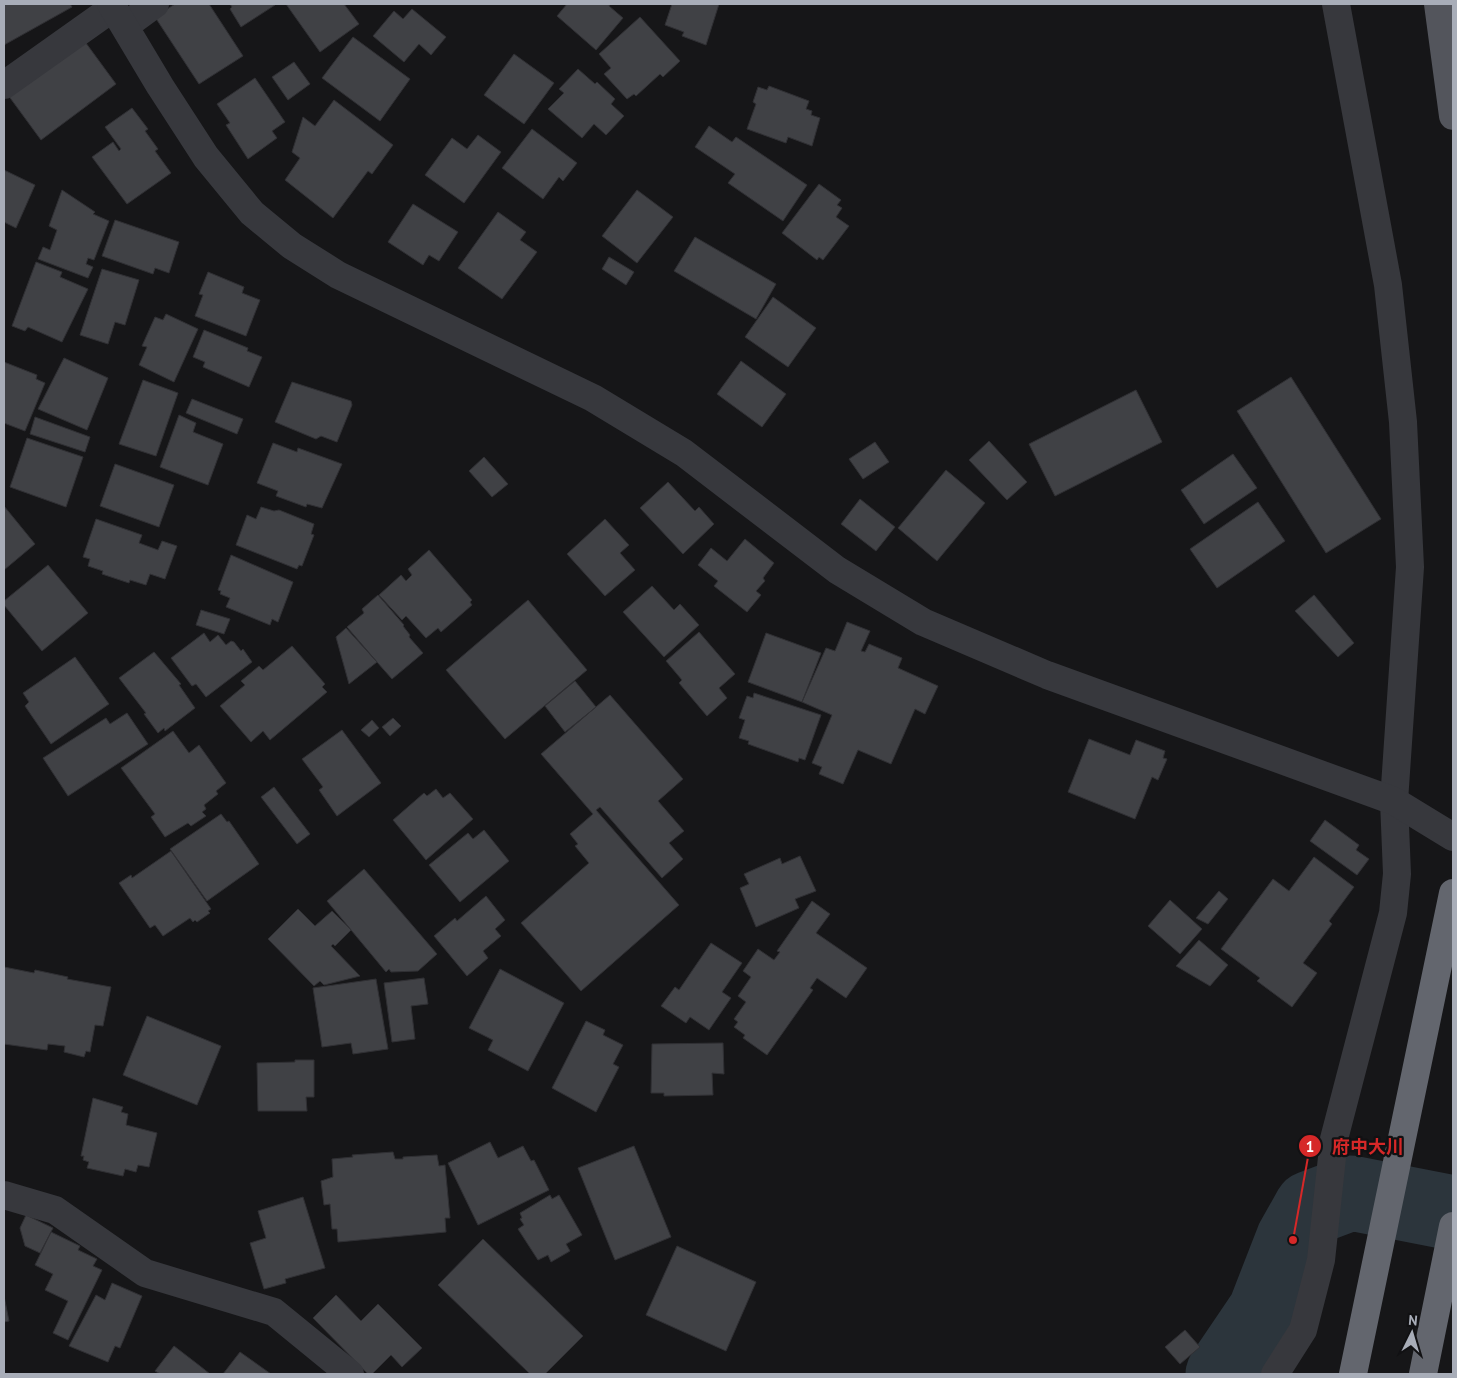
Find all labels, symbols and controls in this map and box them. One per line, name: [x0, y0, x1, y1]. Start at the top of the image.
callout: 府中大川: [1297, 1130, 1414, 1163]
text: 府中大川: [1332, 1135, 1404, 1158]
text: 1: [1306, 1137, 1314, 1156]
north arrow: [1387, 1308, 1437, 1358]
text: N: [1408, 1311, 1419, 1329]

